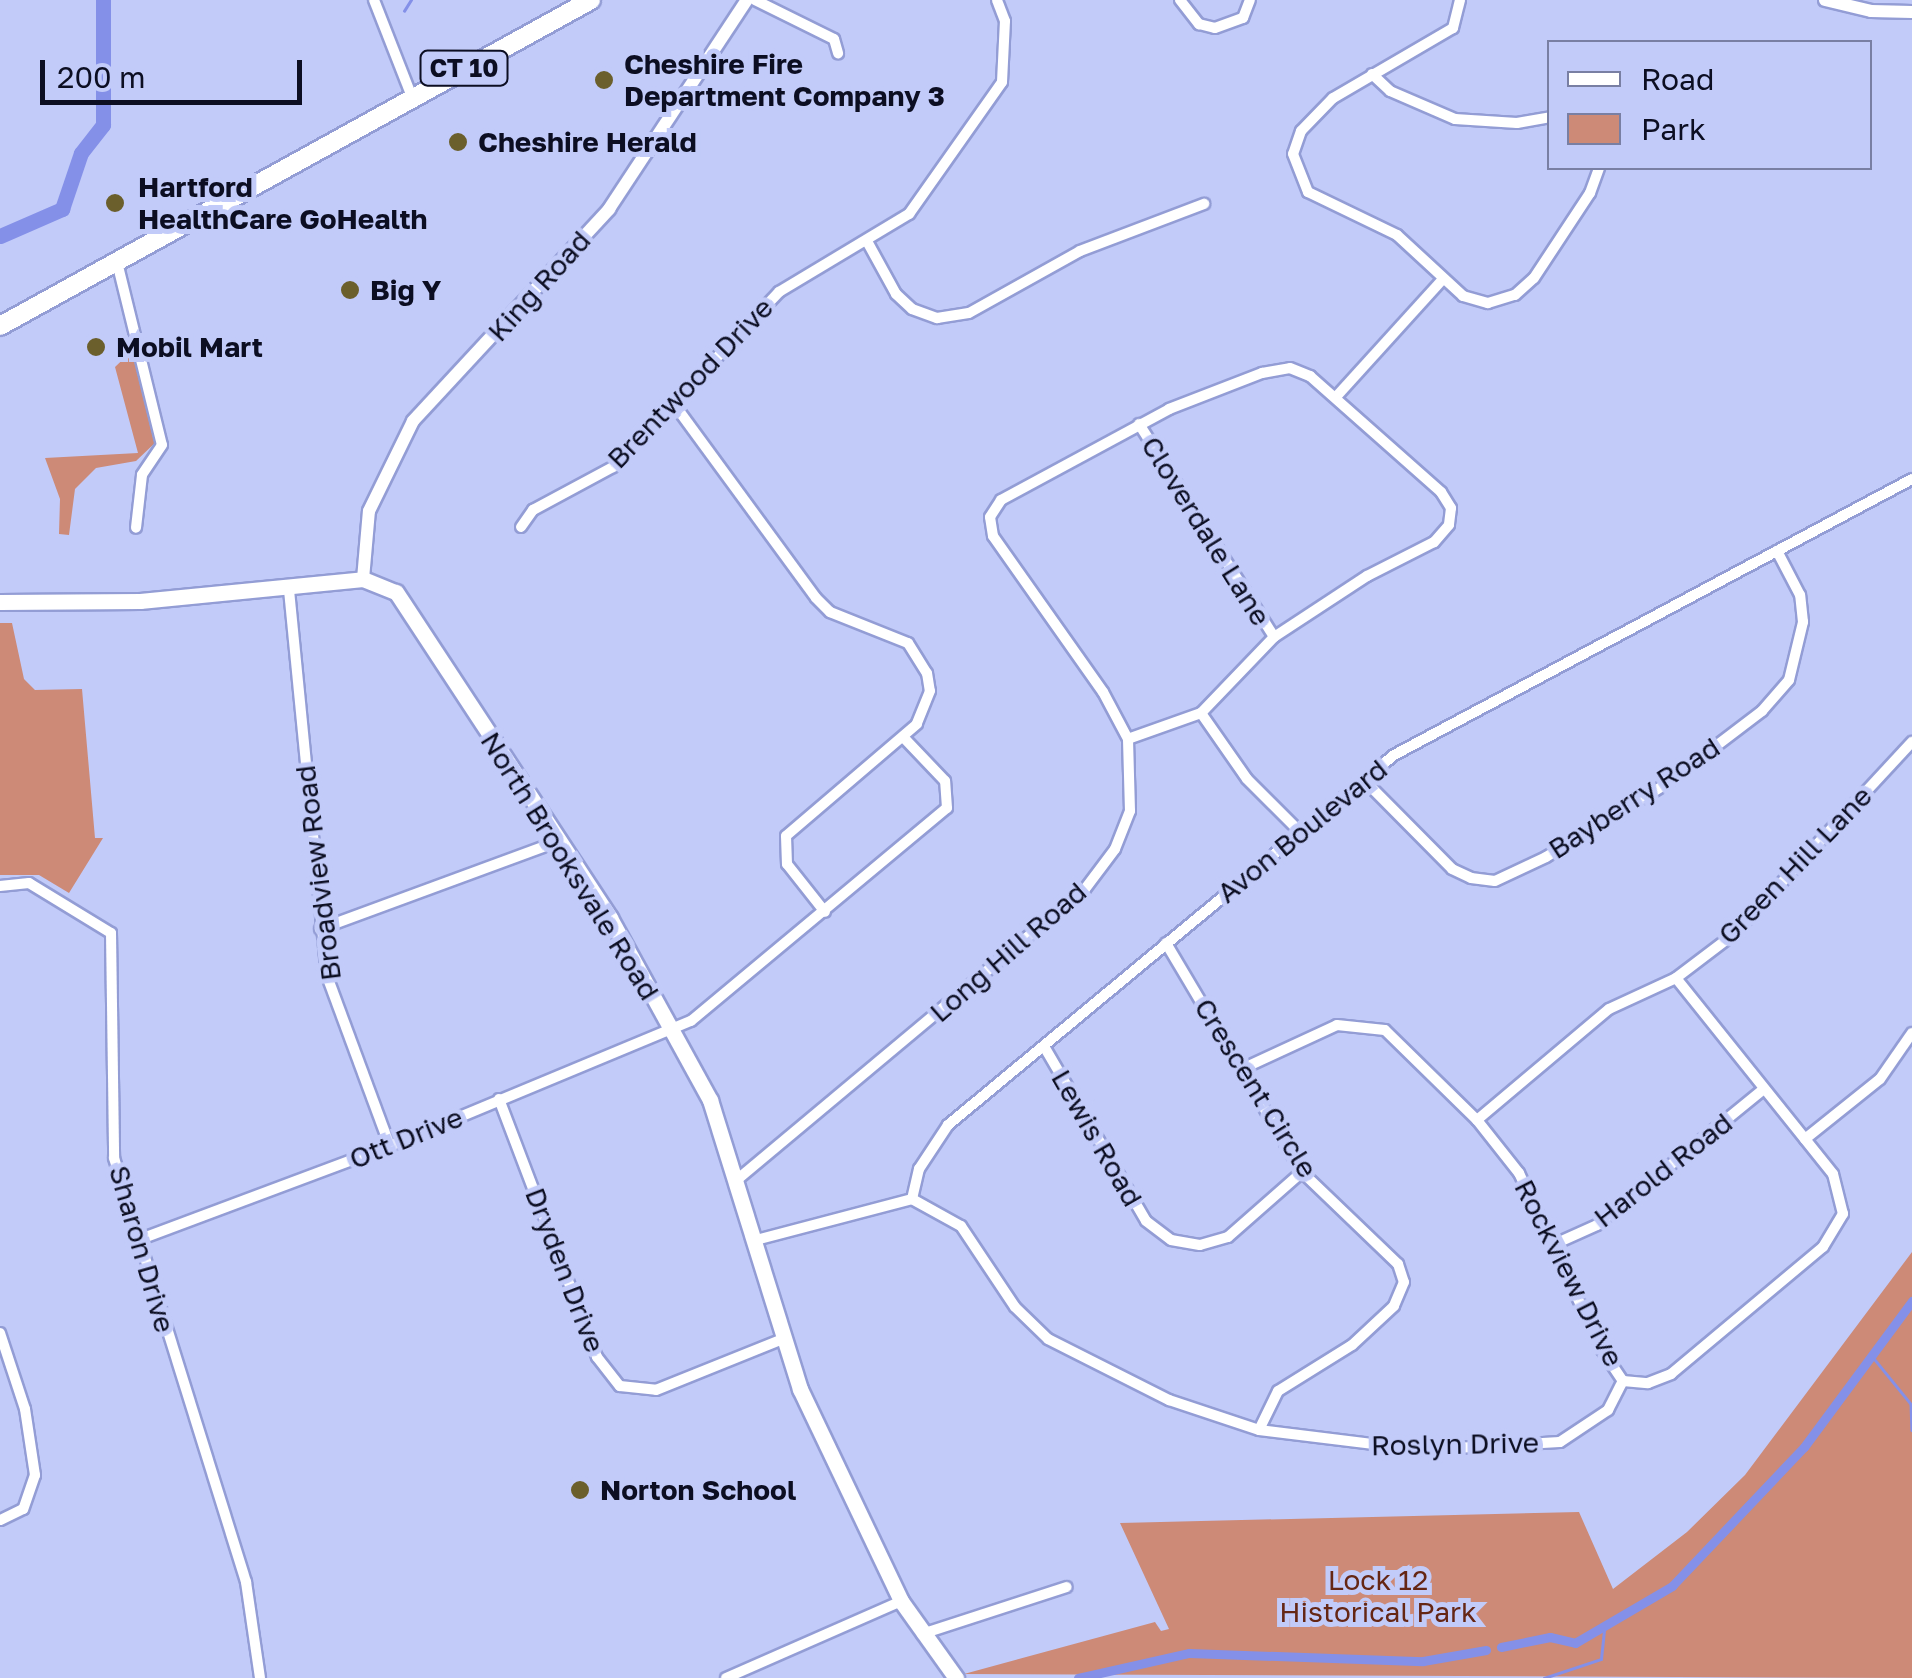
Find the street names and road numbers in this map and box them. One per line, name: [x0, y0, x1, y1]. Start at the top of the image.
road number: CT 10: [419, 48, 509, 88]
street label: King Road: [481, 224, 597, 348]
street label: Brentwood Drive: [600, 291, 780, 475]
street label: Cloverdale Lane: [1134, 430, 1278, 632]
street label: North Brooksvale Road: [474, 726, 666, 1006]
street label: Bayberry Road: [1542, 730, 1726, 866]
street label: Avon Boulevard: [1210, 752, 1394, 910]
street label: Broadview Road: [288, 763, 348, 983]
street label: Green Hill Lane: [1711, 779, 1879, 951]
street label: Long Hill Road: [923, 875, 1093, 1029]
street label: Crescent Circle: [1187, 992, 1325, 1184]
street label: Lewis Road: [1044, 1064, 1150, 1212]
street label: Ott Drive: [344, 1100, 468, 1176]
street label: Harold Road: [1587, 1106, 1739, 1234]
street label: Sharon Drive: [102, 1162, 182, 1336]
street label: Rockview Drive: [1507, 1174, 1631, 1372]
street label: Dryden Drive: [518, 1183, 612, 1357]
street label: Roslyn Drive: [1371, 1426, 1539, 1462]

